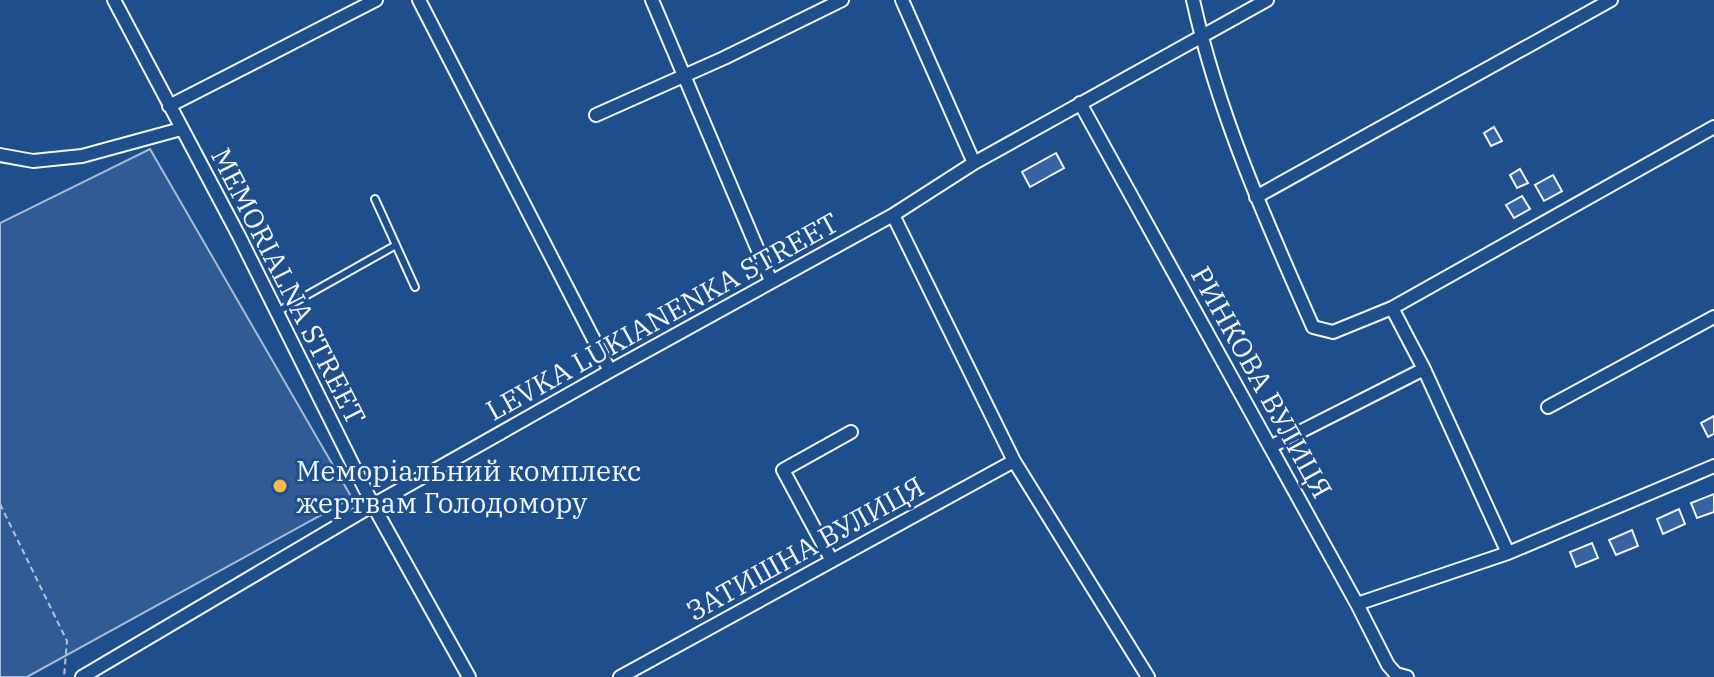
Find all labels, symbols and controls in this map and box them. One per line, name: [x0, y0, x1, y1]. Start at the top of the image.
street label: MEMORIALNA STREET: [203, 141, 375, 431]
street label: LEVKA LUKIANENKA STREET: [479, 203, 845, 429]
street label: РИНКОВА ВУЛИЦЯ: [1183, 260, 1341, 504]
place label: Меморіальний комплекс жертвам Голодомору: [296, 452, 642, 521]
street label: ЗАТИШНА ВУЛИЦЯ: [680, 467, 930, 629]
marker: Меморіальний комплекс жертвам Голодомору: [271, 477, 289, 495]

